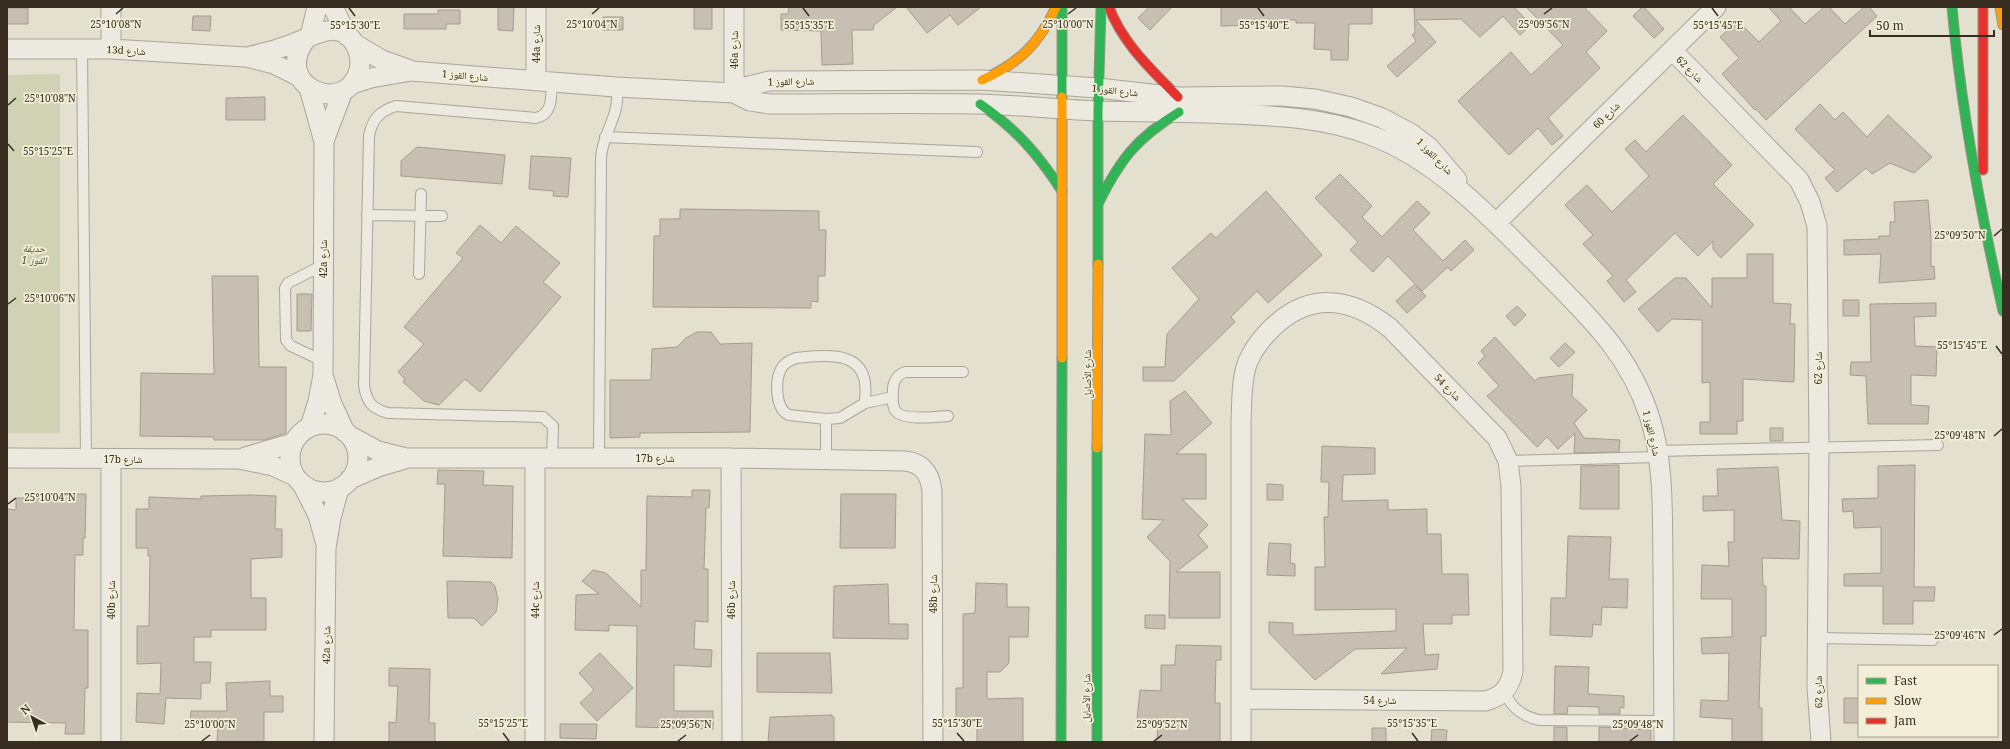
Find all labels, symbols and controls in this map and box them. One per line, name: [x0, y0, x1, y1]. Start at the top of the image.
scale bar: [1870, 12, 1994, 38]
text: 25°10'08"N: [90, 17, 142, 31]
text: 25°10'04"N: [566, 17, 618, 31]
text: 25°10'00"N: [1042, 17, 1094, 31]
text: 25°09'56"N: [1518, 17, 1570, 31]
text: 50 m: [1876, 17, 1904, 34]
text: 55°15'30"E: [330, 18, 380, 32]
text: 55°15'35"E: [784, 18, 834, 32]
text: 55°15'40"E: [1239, 18, 1289, 32]
text: 55°15'45"E: [1693, 18, 1743, 32]
street label: 44a شارع: [529, 24, 543, 63]
street label: 46a شارع: [727, 30, 741, 69]
street label: 13d شارع: [106, 42, 146, 58]
street label: شارع 62: [1673, 52, 1707, 86]
street label: شارع القوز 1: [441, 66, 489, 84]
street label: شارع القوز 1: [768, 74, 815, 88]
street label: شارع القوز 1: [1091, 81, 1139, 99]
text: 25°10'08"N: [24, 91, 76, 105]
street label: شارع 60: [1589, 98, 1623, 131]
street label: شارع القوز 1: [1414, 135, 1457, 178]
text: 55°15'25"E: [23, 144, 73, 158]
text: 25°09'50"N: [1934, 228, 1986, 242]
street label: 42a شارع: [316, 239, 330, 278]
park label: حديقة القوز 1: [21, 241, 48, 267]
text: 25°10'06"N: [24, 291, 76, 305]
text: 55°15'45"E: [1937, 338, 1987, 352]
street label: شارع الأصايل: [1080, 349, 1094, 398]
street label: شارع 62: [1811, 351, 1825, 384]
street label: شارع 54: [1432, 370, 1465, 404]
street label: شارع القوز 1: [1640, 409, 1664, 458]
text: 25°09'48"N: [1934, 428, 1986, 442]
street label: 17b شارع: [636, 451, 675, 465]
street label: 17b شارع: [104, 452, 143, 466]
text: 25°10'04"N: [24, 490, 76, 504]
street label: 48b شارع: [926, 574, 940, 613]
street label: 40b شارع: [104, 580, 118, 619]
street label: 46b شارع: [724, 580, 738, 619]
street label: 44c شارع: [528, 581, 542, 619]
street label: 42a شارع: [319, 625, 333, 664]
text: 25°09'46"N: [1934, 628, 1986, 642]
legend: [1858, 665, 1998, 737]
text: Fast: [1894, 672, 1917, 689]
street label: شارع الأصايل: [1079, 673, 1093, 723]
street label: شارع 62: [1811, 675, 1825, 709]
text: Slow: [1894, 692, 1922, 709]
street label: شارع 54: [1364, 693, 1397, 707]
north arrow: [12, 697, 52, 737]
text: N: [17, 700, 34, 717]
text: Jam: [1893, 712, 1916, 729]
text: 55°15'25"E: [478, 716, 528, 730]
text: 55°15'30"E: [932, 716, 982, 730]
text: 55°15'35"E: [1387, 716, 1437, 730]
text: 25°10'00"N: [184, 717, 236, 731]
text: 25°09'56"N: [660, 717, 712, 731]
text: 25°09'52"N: [1136, 717, 1188, 731]
text: 25°09'48"N: [1612, 717, 1664, 731]

